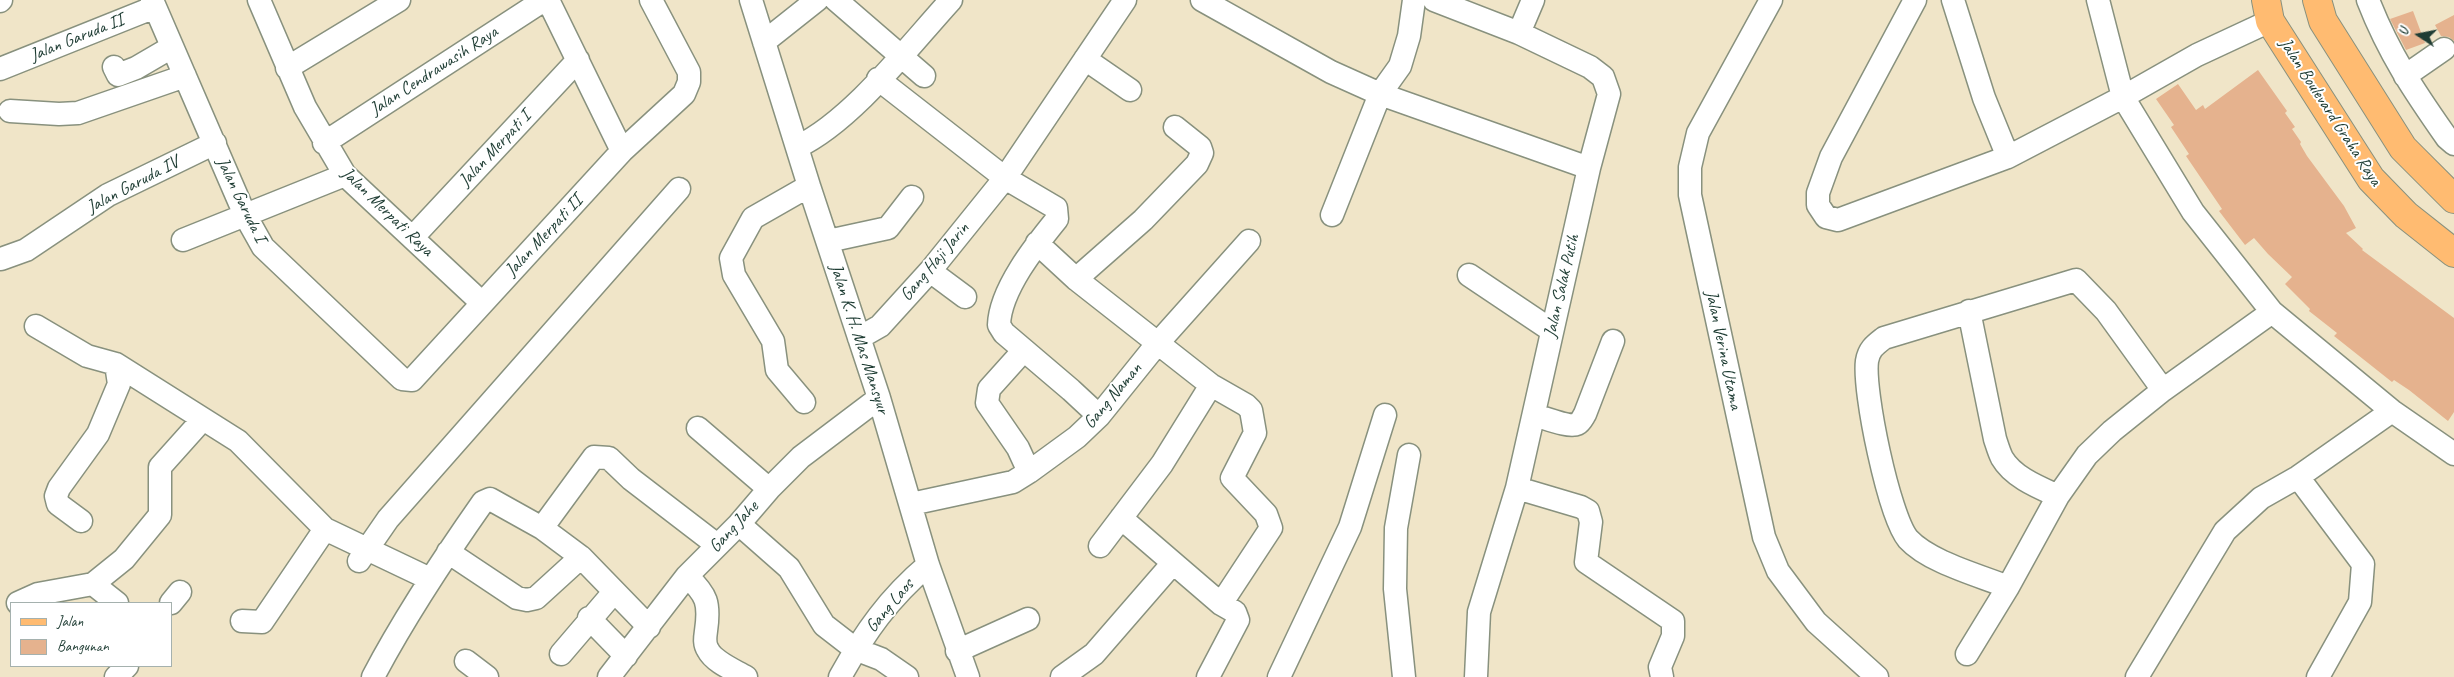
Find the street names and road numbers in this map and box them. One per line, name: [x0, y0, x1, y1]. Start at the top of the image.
street label: Jalan Garuda II: [27, 9, 127, 67]
street label: Jalan Cendrawasih Raya: [366, 22, 502, 120]
street label: Jalan Boulevard Graha Raya: [2274, 34, 2386, 190]
street label: Jalan Merpati I: [454, 106, 536, 192]
street label: Jalan Garuda IV: [83, 152, 183, 218]
street label: Jalan Garuda I: [211, 154, 271, 246]
street label: Jalan Merpati Raya: [337, 163, 437, 261]
street label: Jalan Merpati II: [501, 191, 587, 281]
street label: Gang Haji Jarin: [896, 218, 974, 306]
street label: Jalan Salak Putih: [1540, 232, 1584, 340]
street label: Jalan K. H. Mas Mansyur: [825, 261, 893, 417]
street label: Jalan Verina Utama: [1700, 288, 1746, 412]
street label: Gang Naman: [1079, 359, 1147, 433]
street label: Gang Jahe: [705, 497, 763, 557]
street label: Gang Laos: [861, 575, 919, 637]

